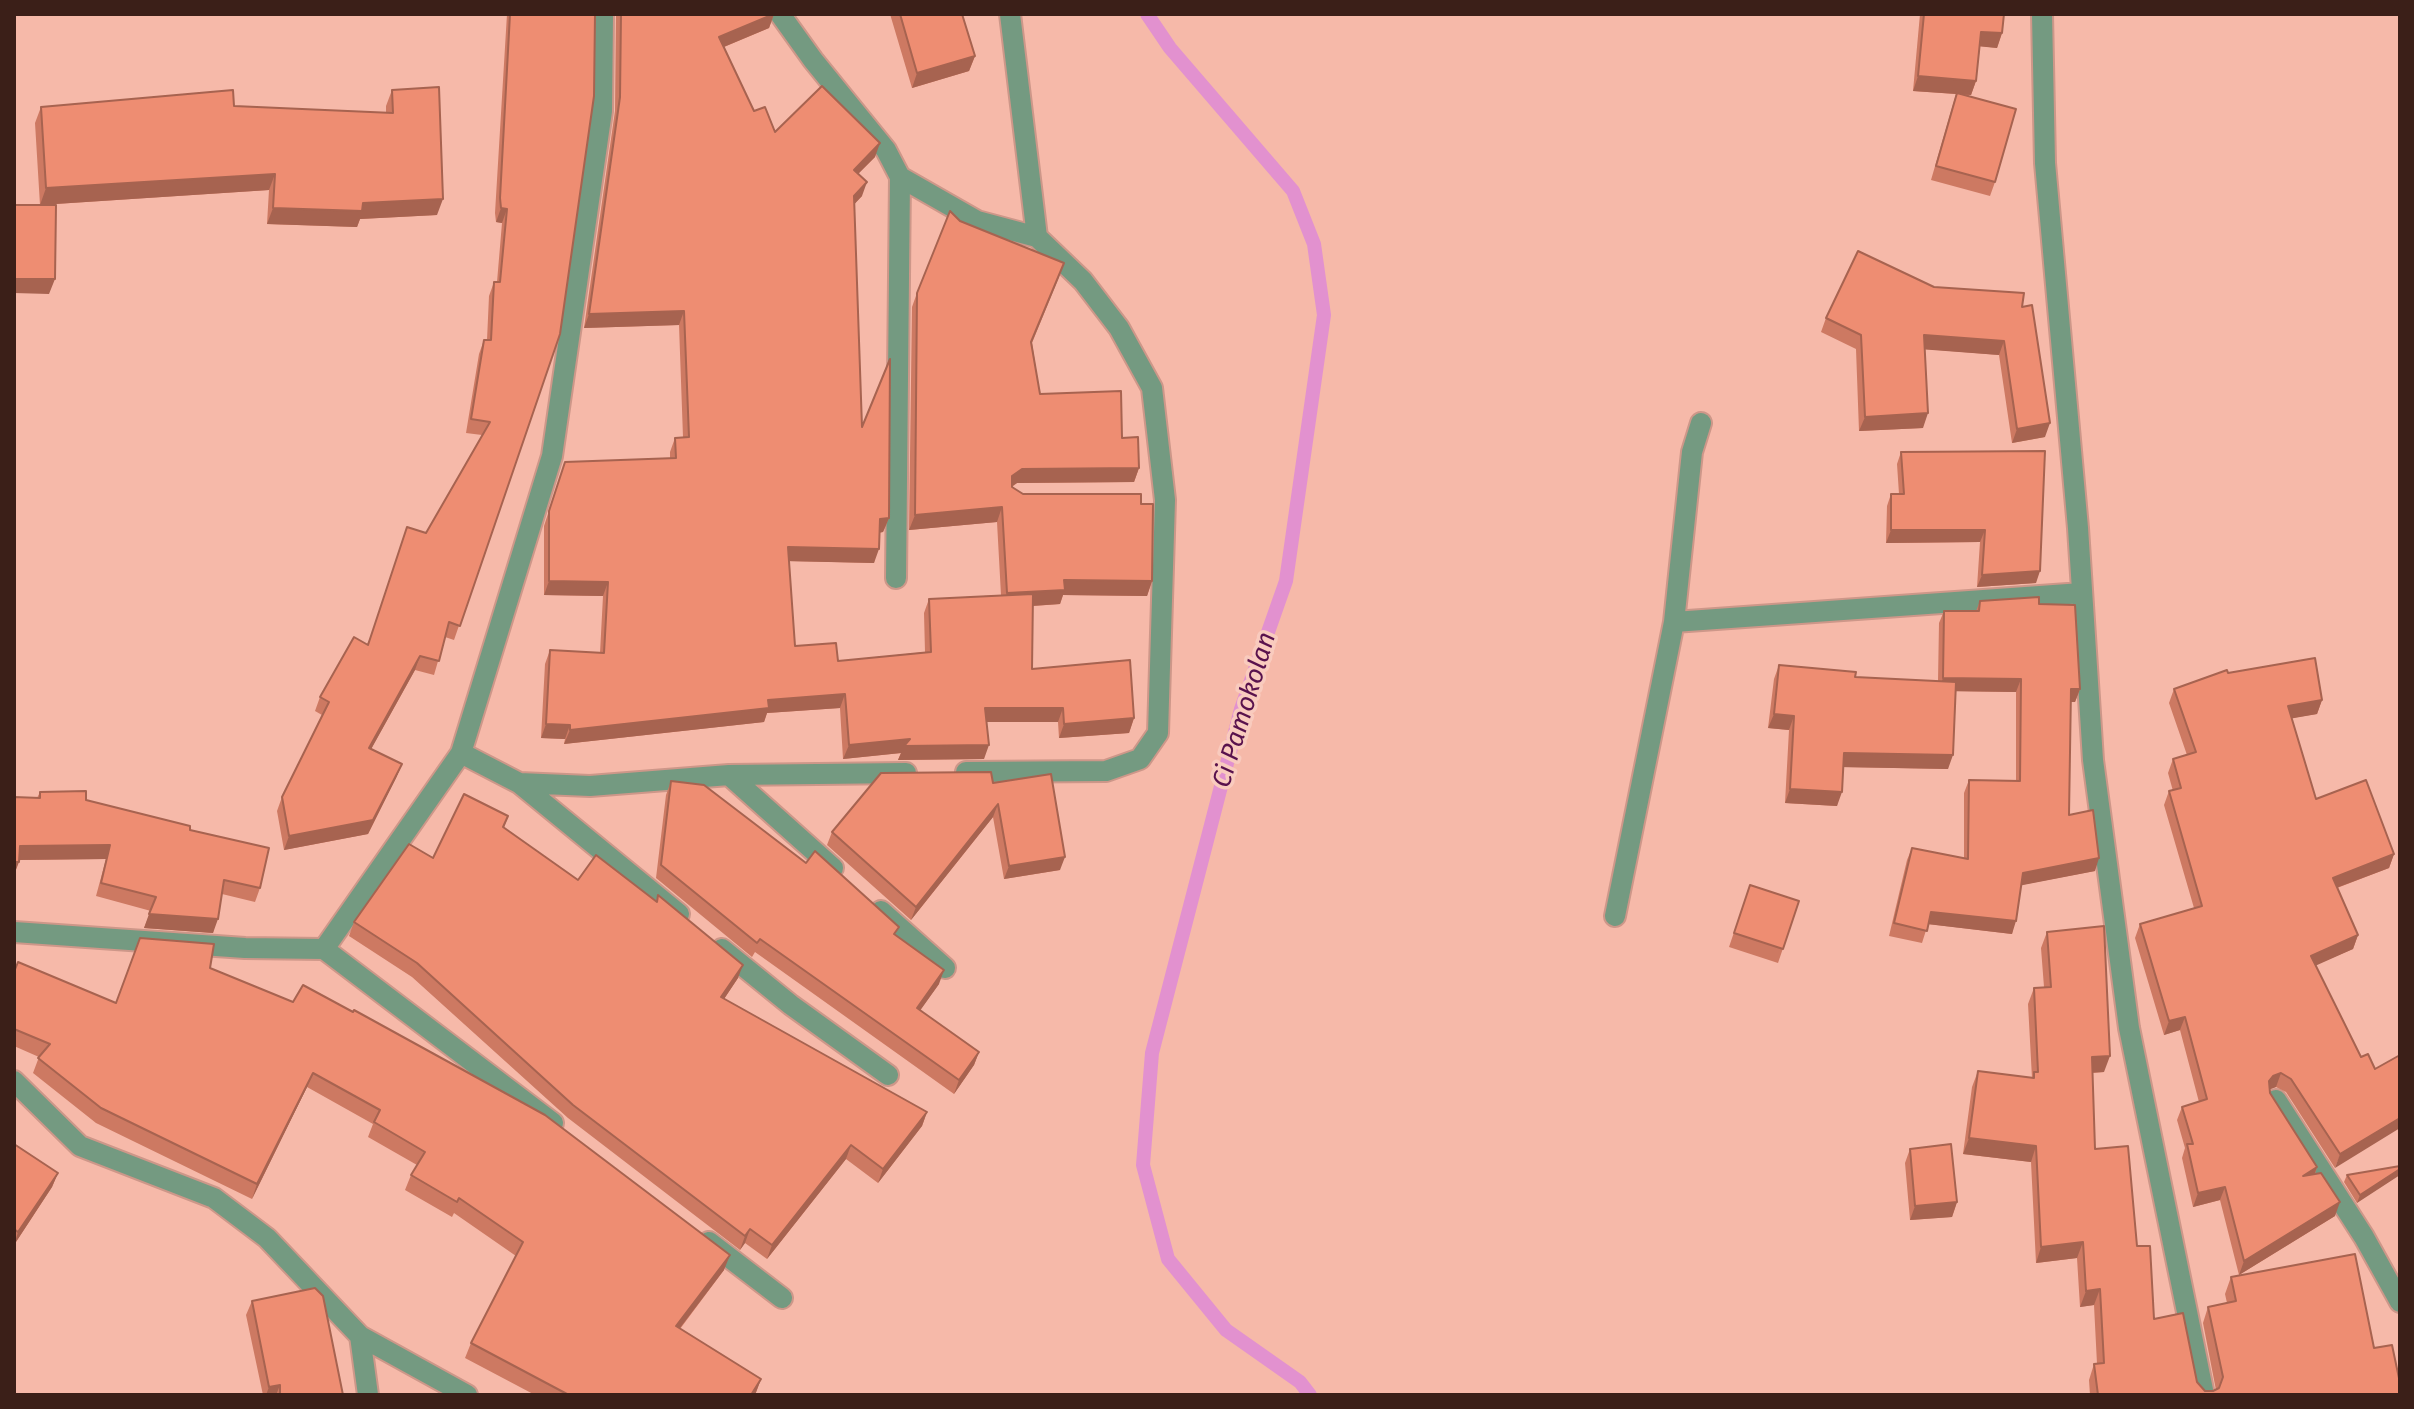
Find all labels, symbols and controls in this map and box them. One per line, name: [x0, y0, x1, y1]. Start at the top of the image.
water label: Ci Pamokolan: [1207, 629, 1283, 791]

